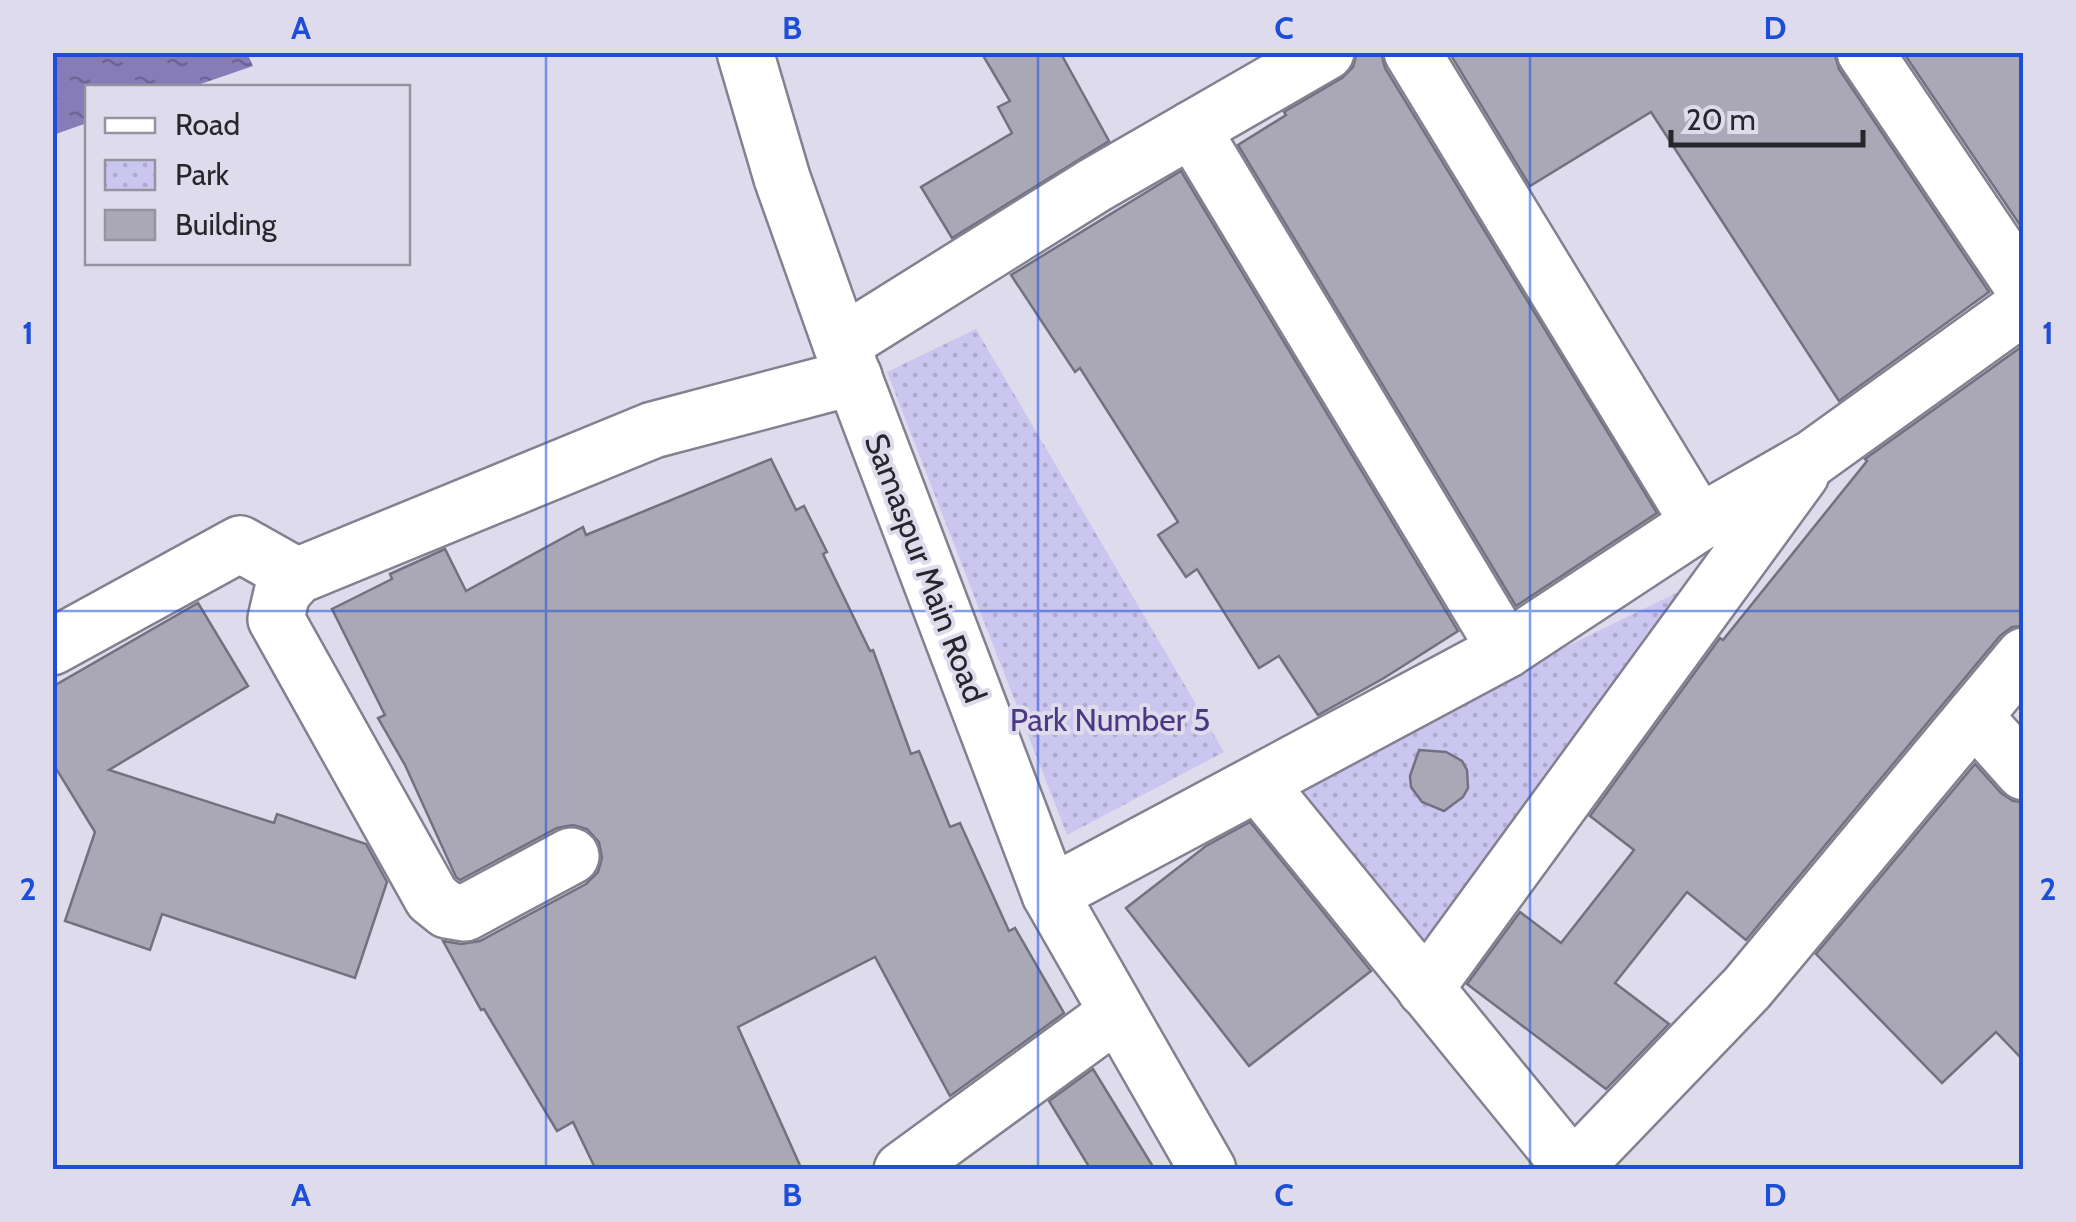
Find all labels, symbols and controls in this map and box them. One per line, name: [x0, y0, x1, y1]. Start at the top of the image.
text: A: [291, 8, 311, 47]
text: B: [782, 8, 802, 47]
text: C: [1274, 8, 1294, 47]
text: D: [1763, 8, 1787, 47]
legend: [85, 85, 410, 265]
scale bar: [1671, 85, 1864, 147]
text: 20 m: [1686, 101, 1756, 138]
text: Road: [175, 106, 240, 143]
text: Park: [175, 156, 230, 193]
text: Building: [175, 206, 278, 243]
text: 1: [22, 313, 34, 352]
text: 1: [2042, 313, 2054, 352]
street label: Samaspur Main Road: [857, 428, 995, 708]
park label: Park Number 5: [1010, 700, 1210, 739]
text: 2: [20, 869, 36, 908]
text: 2: [2040, 869, 2056, 908]
text: A: [291, 1175, 311, 1214]
text: B: [782, 1175, 802, 1214]
text: C: [1274, 1175, 1294, 1214]
text: D: [1763, 1175, 1787, 1214]

